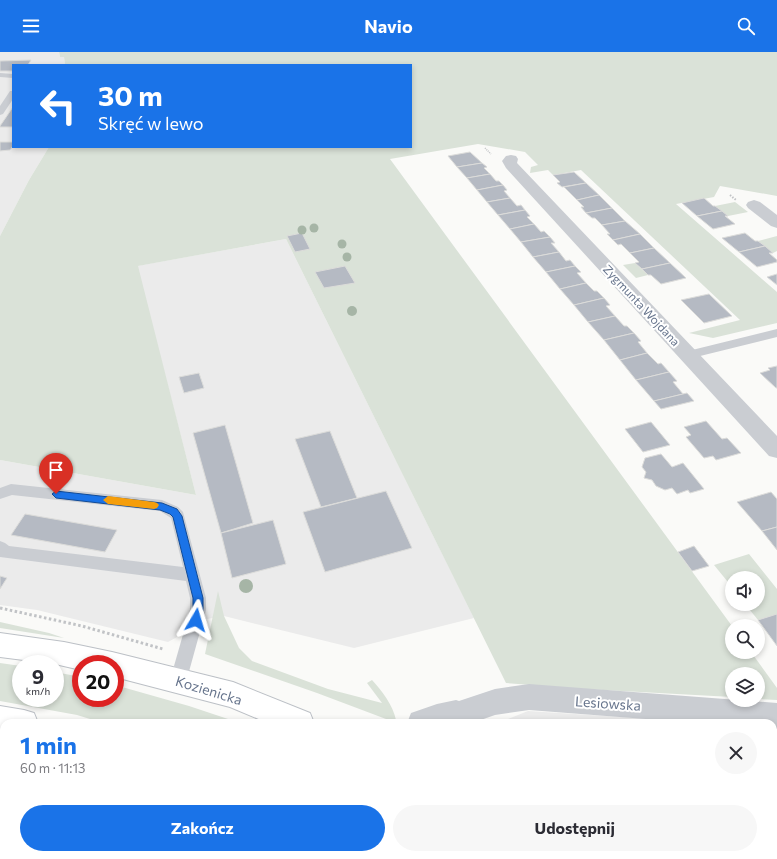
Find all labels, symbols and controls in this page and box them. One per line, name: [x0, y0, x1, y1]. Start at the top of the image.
icon: menu: [20, 15, 42, 37]
text: Navio: [364, 15, 413, 37]
icon: search: [735, 15, 757, 37]
text: 30 m: [98, 78, 163, 112]
icon: left: [32, 80, 84, 132]
text: Skręć w lewo: [98, 112, 204, 134]
street label: Zygmunta Wojdana: [601, 262, 683, 348]
pin: [39, 453, 73, 494]
icon: arrive: [45, 459, 67, 481]
map controls: [725, 571, 765, 707]
button: sound: [725, 571, 765, 611]
position arrow: [175, 599, 217, 641]
button: search: [725, 619, 765, 659]
speed limit sign: 20: [72, 655, 124, 707]
text: 9: [32, 664, 44, 688]
button: layers: [725, 667, 765, 707]
street label: Kozienicka: [174, 672, 244, 708]
text: km/h: [26, 685, 50, 697]
street label: Lesiowska: [575, 692, 641, 714]
text: 1 min: [20, 730, 77, 759]
button: close: [715, 732, 757, 774]
text: 60 m · 11:13: [20, 760, 85, 776]
button: Zakończ: [20, 805, 385, 851]
button: Udostępnij: [393, 805, 757, 851]

